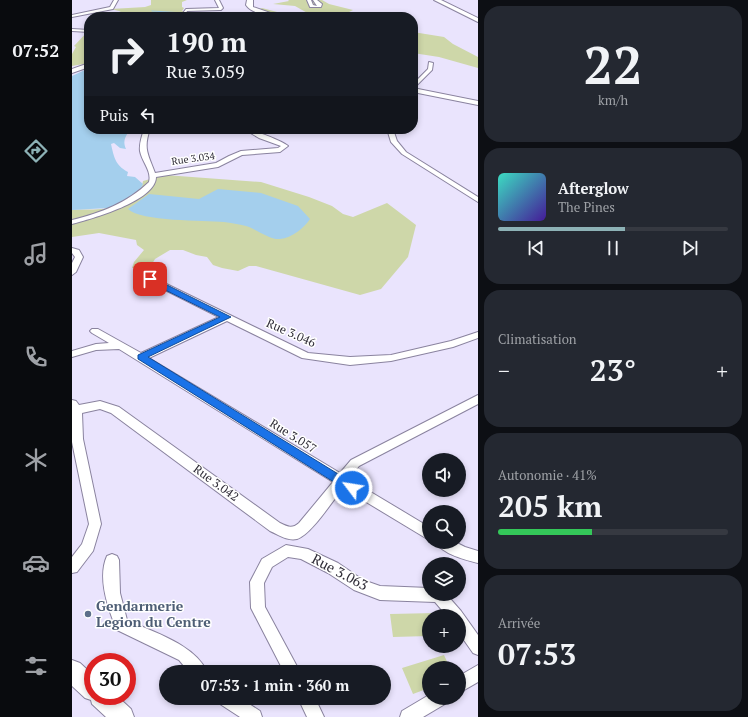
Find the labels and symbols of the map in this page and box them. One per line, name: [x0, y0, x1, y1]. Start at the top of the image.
street label: Rue 3.034: [171, 149, 216, 168]
pin: [133, 262, 167, 296]
street label: Rue 3.046: [264, 315, 319, 350]
street label: Rue 3.057: [267, 415, 319, 456]
street label: Rue 3.042: [191, 461, 242, 504]
position arrow: [331, 467, 373, 509]
street label: Rue 3.063: [309, 549, 372, 594]
place label: Gendarmerie Legion du Centre: [96, 596, 211, 631]
marker: Gendarmerie Legion du Centre: [83, 609, 93, 619]
speed limit sign: 30: [84, 653, 136, 705]

